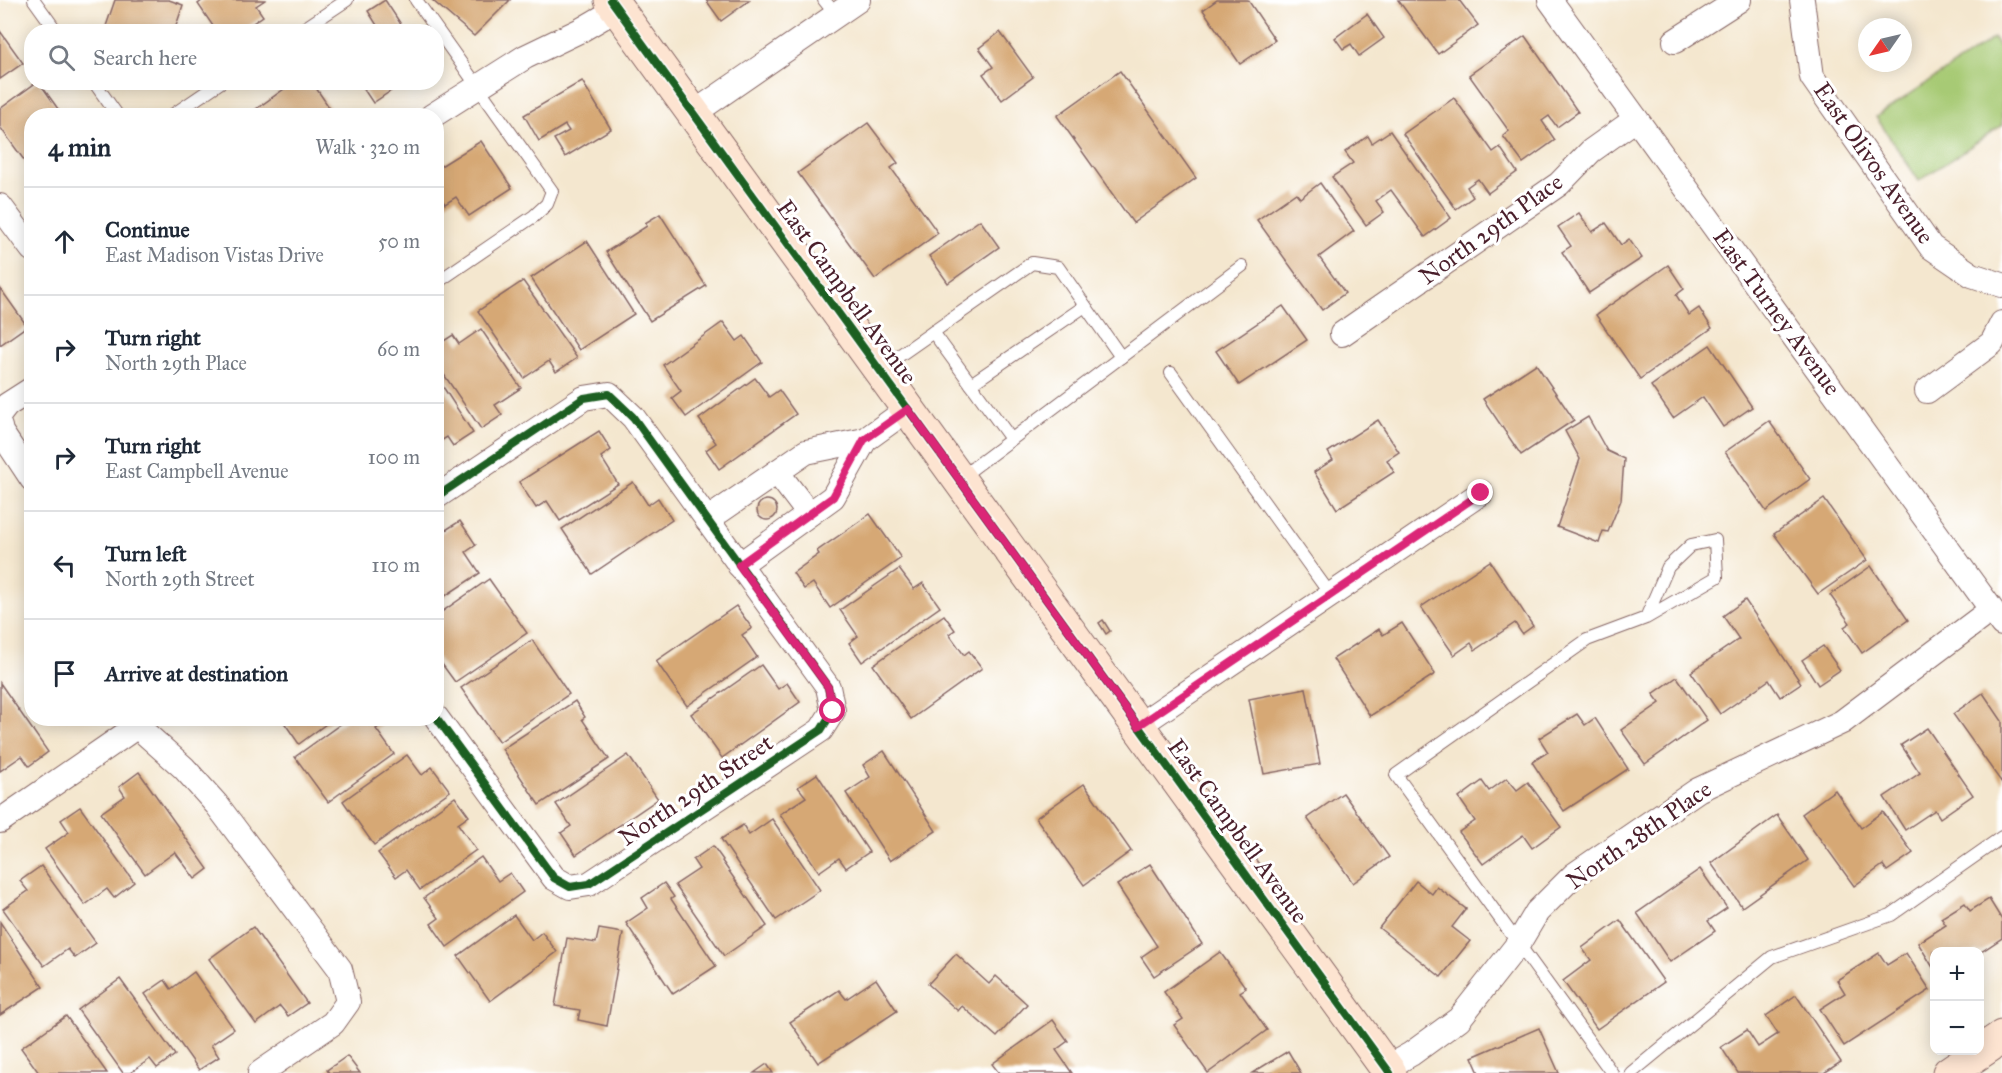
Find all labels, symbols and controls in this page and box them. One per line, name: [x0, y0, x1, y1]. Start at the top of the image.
north arrow: [1858, 18, 1912, 72]
search box: [24, 24, 444, 90]
icon: search: [45, 41, 78, 74]
text: Search here: [93, 44, 197, 71]
street label: East Olivos Avenue: [1807, 76, 1941, 250]
text: 4 min: [48, 131, 111, 163]
text: Walk · 320 m: [315, 135, 420, 159]
street label: North 29th Place: [1413, 167, 1569, 291]
street label: East Campbell Avenue: [770, 194, 924, 390]
text: Continue: [105, 216, 190, 243]
street label: East Turney Avenue: [1706, 223, 1848, 401]
icon: ahead: [48, 225, 81, 258]
text: 50 m: [378, 229, 420, 253]
text: East Madison Vistas Drive: [105, 243, 324, 267]
text: Turn right: [105, 324, 201, 351]
icon: right: [48, 333, 81, 366]
text: 60 m: [377, 337, 420, 361]
text: North 29th Place: [105, 351, 247, 375]
text: Turn right: [105, 432, 201, 459]
icon: right: [48, 441, 81, 474]
text: 100 m: [368, 445, 420, 469]
text: East Campbell Avenue: [105, 459, 289, 483]
route end: [1467, 479, 1493, 505]
text: Turn left: [105, 540, 187, 567]
icon: left: [48, 549, 81, 582]
text: 110 m: [372, 553, 420, 577]
text: North 29th Street: [105, 567, 255, 591]
icon: arrive: [48, 657, 81, 690]
text: Arrive at destination: [105, 660, 288, 687]
route start: [819, 697, 845, 723]
street label: North 29th Street: [613, 727, 779, 853]
street label: East Campbell Avenue: [1161, 733, 1315, 929]
street label: North 28th Place: [1561, 774, 1717, 896]
map controls: [1930, 947, 1984, 1055]
button: +: [1930, 947, 1984, 1001]
button: −: [1930, 1001, 1984, 1055]

